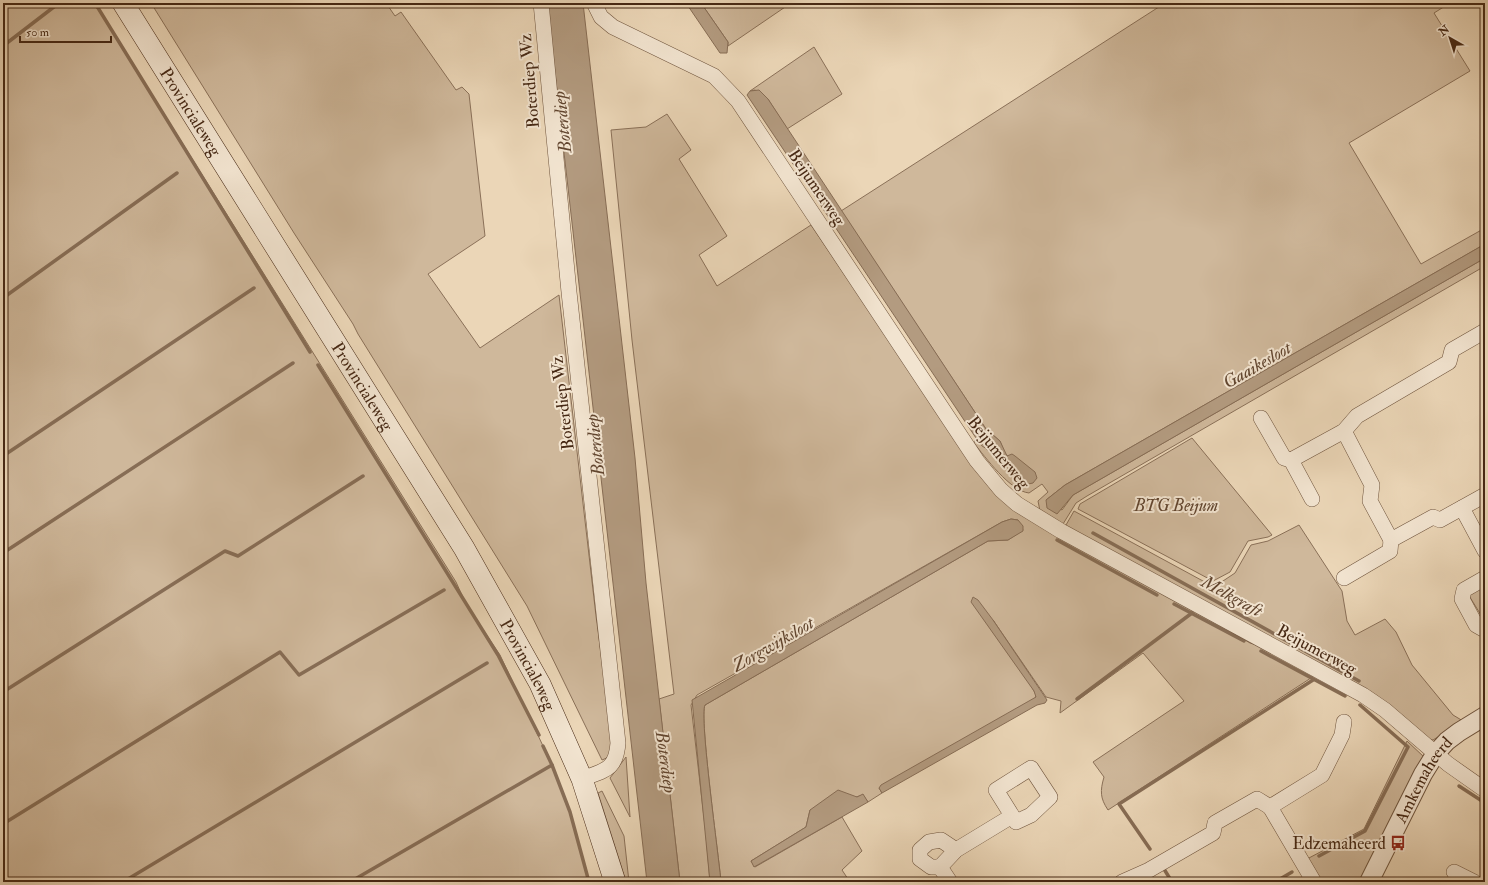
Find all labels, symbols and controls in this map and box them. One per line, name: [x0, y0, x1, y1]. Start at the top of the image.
scale bar: [20, 18, 111, 44]
north arrow: [1430, 18, 1470, 58]
text: N: [1435, 22, 1453, 39]
text: 50 m: [26, 25, 50, 40]
street label: Boterdiep Wz: [515, 33, 545, 129]
street label: Provincialeweg: [155, 64, 226, 160]
water label: Boterdiep: [548, 90, 577, 155]
street label: Beijumerweg: [783, 145, 850, 230]
water label: Gaaikesloot: [1219, 336, 1296, 394]
street label: Provincialeweg: [327, 338, 398, 435]
street label: Boterdiep Wz: [546, 355, 580, 451]
street label: Beijumerweg: [963, 412, 1035, 494]
water label: Boterdiep: [581, 413, 610, 478]
park label: BTG Beijum: [1133, 495, 1218, 516]
water label: Melkgraft: [1196, 570, 1267, 623]
water label: Zorgwijksloot: [727, 611, 819, 678]
street label: Provincialeweg: [495, 616, 561, 714]
street label: Beijumerweg: [1273, 620, 1361, 680]
water label: Boterdiep: [650, 729, 681, 795]
street label: Amkemaheerd: [1390, 732, 1457, 827]
place label: Edzemaheerd: [1292, 833, 1387, 854]
bus stop icon: Edzemaheerd: [1389, 834, 1407, 852]

